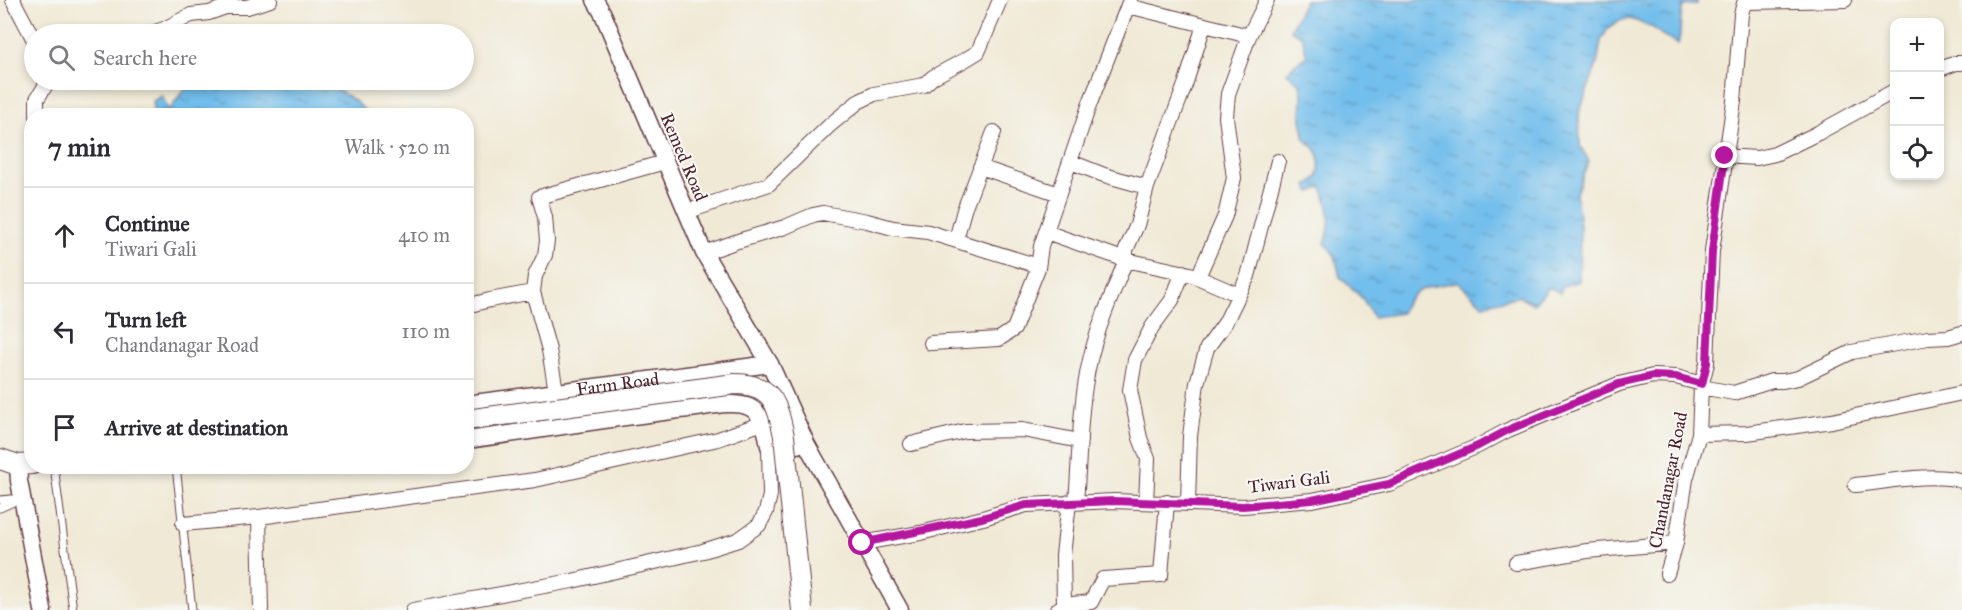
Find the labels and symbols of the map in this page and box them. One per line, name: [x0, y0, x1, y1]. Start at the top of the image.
street label: Remed Road: [656, 109, 712, 205]
route end: [1711, 142, 1737, 168]
street label: Farm Road: [575, 368, 660, 400]
street label: Chandanagar Road: [1644, 410, 1693, 550]
street label: Tiwari Gali: [1247, 466, 1331, 498]
route start: [848, 529, 874, 555]

